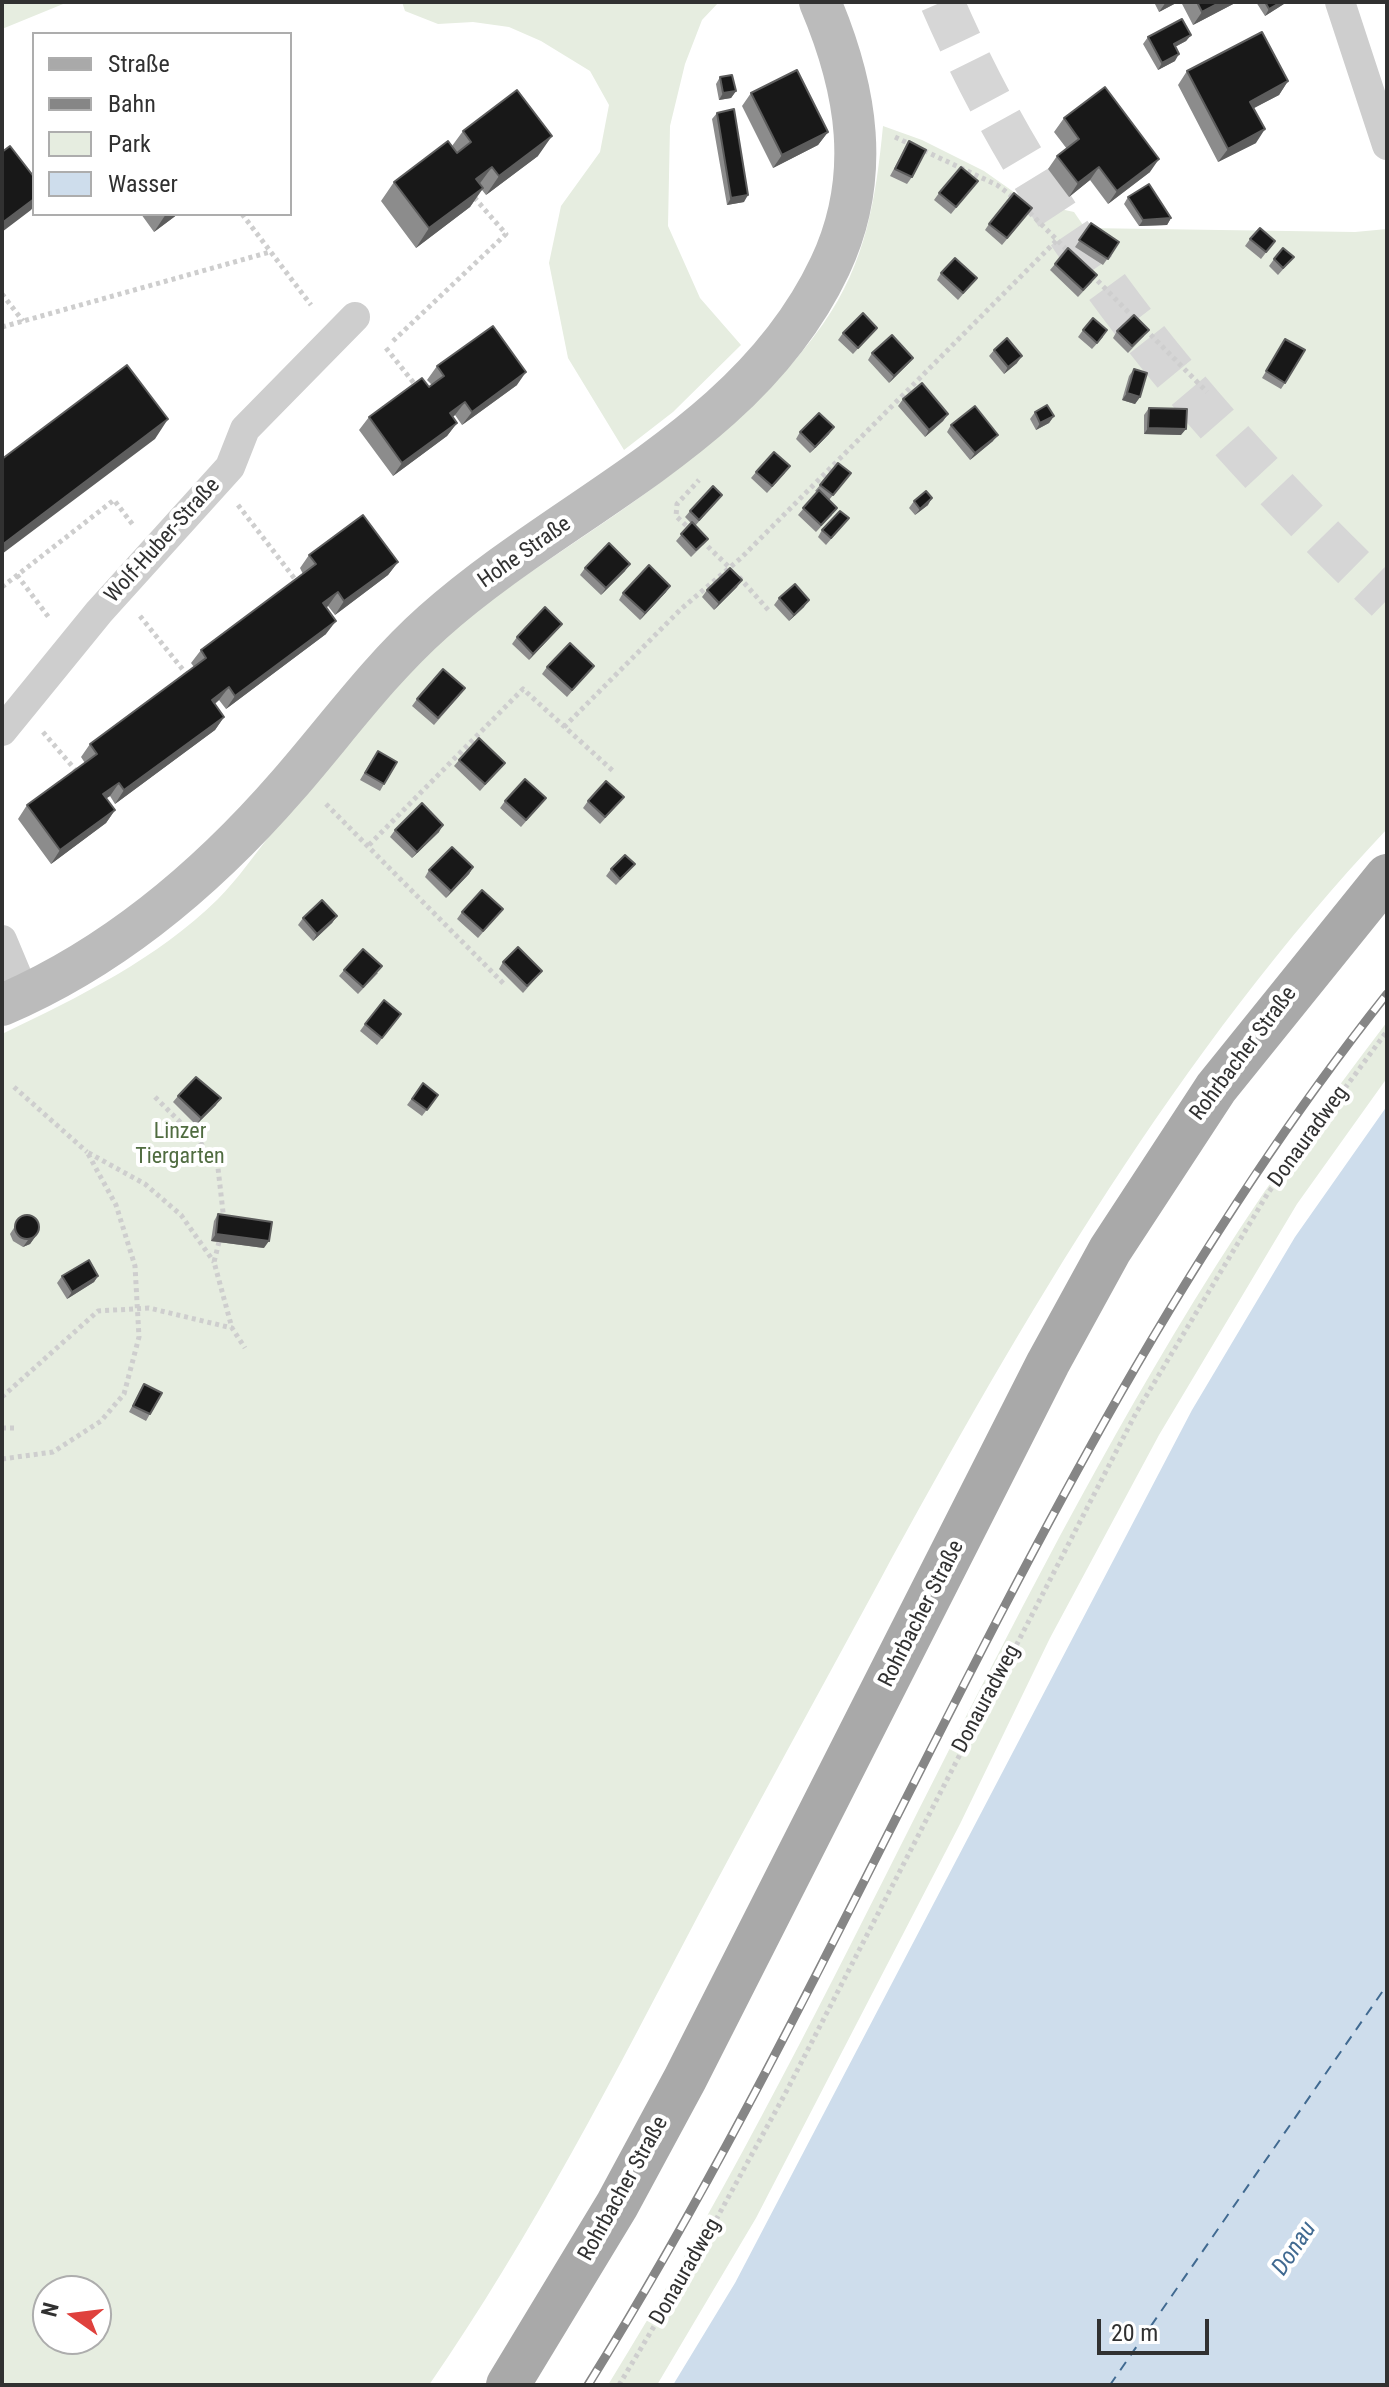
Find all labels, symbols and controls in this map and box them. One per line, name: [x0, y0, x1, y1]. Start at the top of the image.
legend: [32, 32, 292, 216]
text: Straße: [108, 50, 170, 78]
text: Bahn: [108, 90, 156, 118]
text: Park: [108, 130, 151, 158]
text: Wasser: [108, 170, 178, 198]
street label: Wolf-Huber-Straße: [100, 473, 226, 609]
street label: Hohe Straße: [474, 511, 576, 595]
street label: Rohrbacher Straße: [1185, 982, 1303, 1126]
street label: Donauradweg: [1263, 1081, 1355, 1193]
park label: Linzer Tiergarten: [135, 1119, 225, 1170]
street label: Rohrbacher Straße: [874, 1536, 970, 1692]
street label: Donauradweg: [948, 1640, 1026, 1758]
street label: Rohrbacher Straße: [573, 2112, 675, 2266]
street label: Donauradweg: [645, 2214, 727, 2330]
water label: Donau: [1267, 2217, 1323, 2281]
north arrow: [32, 2275, 112, 2355]
text: N: [36, 2300, 64, 2319]
scale bar: [1101, 2303, 1213, 2353]
text: 20 m: [1111, 2319, 1158, 2347]

